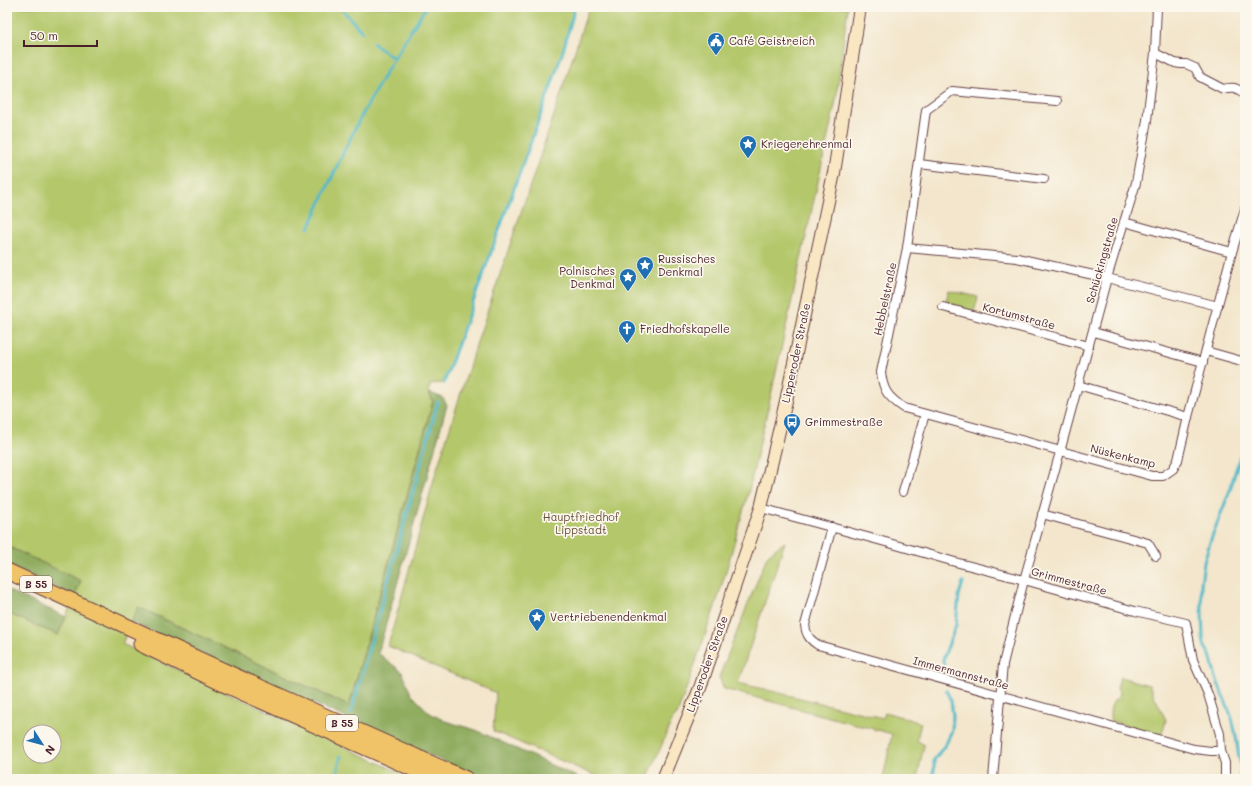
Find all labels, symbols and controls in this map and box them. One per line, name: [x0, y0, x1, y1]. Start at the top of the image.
scale bar: [24, 22, 97, 48]
text: 50 m: [30, 27, 58, 43]
public building icon: Café Geistreich: [706, 31, 726, 56]
place label: Café Geistreich: [729, 33, 815, 48]
place icon: Kriegerehrenmal: [738, 134, 758, 159]
place label: Kriegerehrenmal: [761, 136, 852, 151]
street label: Schückingstraße: [1082, 215, 1121, 305]
place label: Russisches Denkmal: [658, 251, 715, 279]
place icon: Russisches Denkmal: [635, 255, 655, 280]
street label: Hebbelstraße: [869, 261, 900, 337]
place label: Polnisches Denkmal: [559, 263, 615, 291]
place icon: Polnisches Denkmal: [618, 267, 638, 292]
street label: Kortumstraße: [981, 299, 1057, 332]
street label: Lipperoder Straße: [778, 301, 813, 404]
church icon: Friedhofskapelle: [617, 319, 637, 344]
place label: Friedhofskapelle: [640, 321, 730, 336]
bus stop icon: Grimmestraße: [782, 412, 802, 437]
place label: Grimmestraße: [805, 414, 883, 429]
street label: Nüskenkamp: [1089, 440, 1157, 471]
park label: Hauptfriedhof Lippstadt: [543, 509, 620, 537]
street label: Grimmestraße: [1030, 563, 1109, 598]
road number: B 55: [20, 576, 52, 592]
place icon: Vertriebenendenkmal: [527, 607, 547, 632]
place label: Vertriebenendenkmal: [550, 609, 667, 624]
street label: Lipperoder Straße: [682, 613, 731, 714]
street label: Immermannstraße: [911, 652, 1011, 693]
road number: B 55: [326, 715, 358, 731]
north arrow: [22, 724, 62, 764]
text: N: [42, 742, 59, 758]

